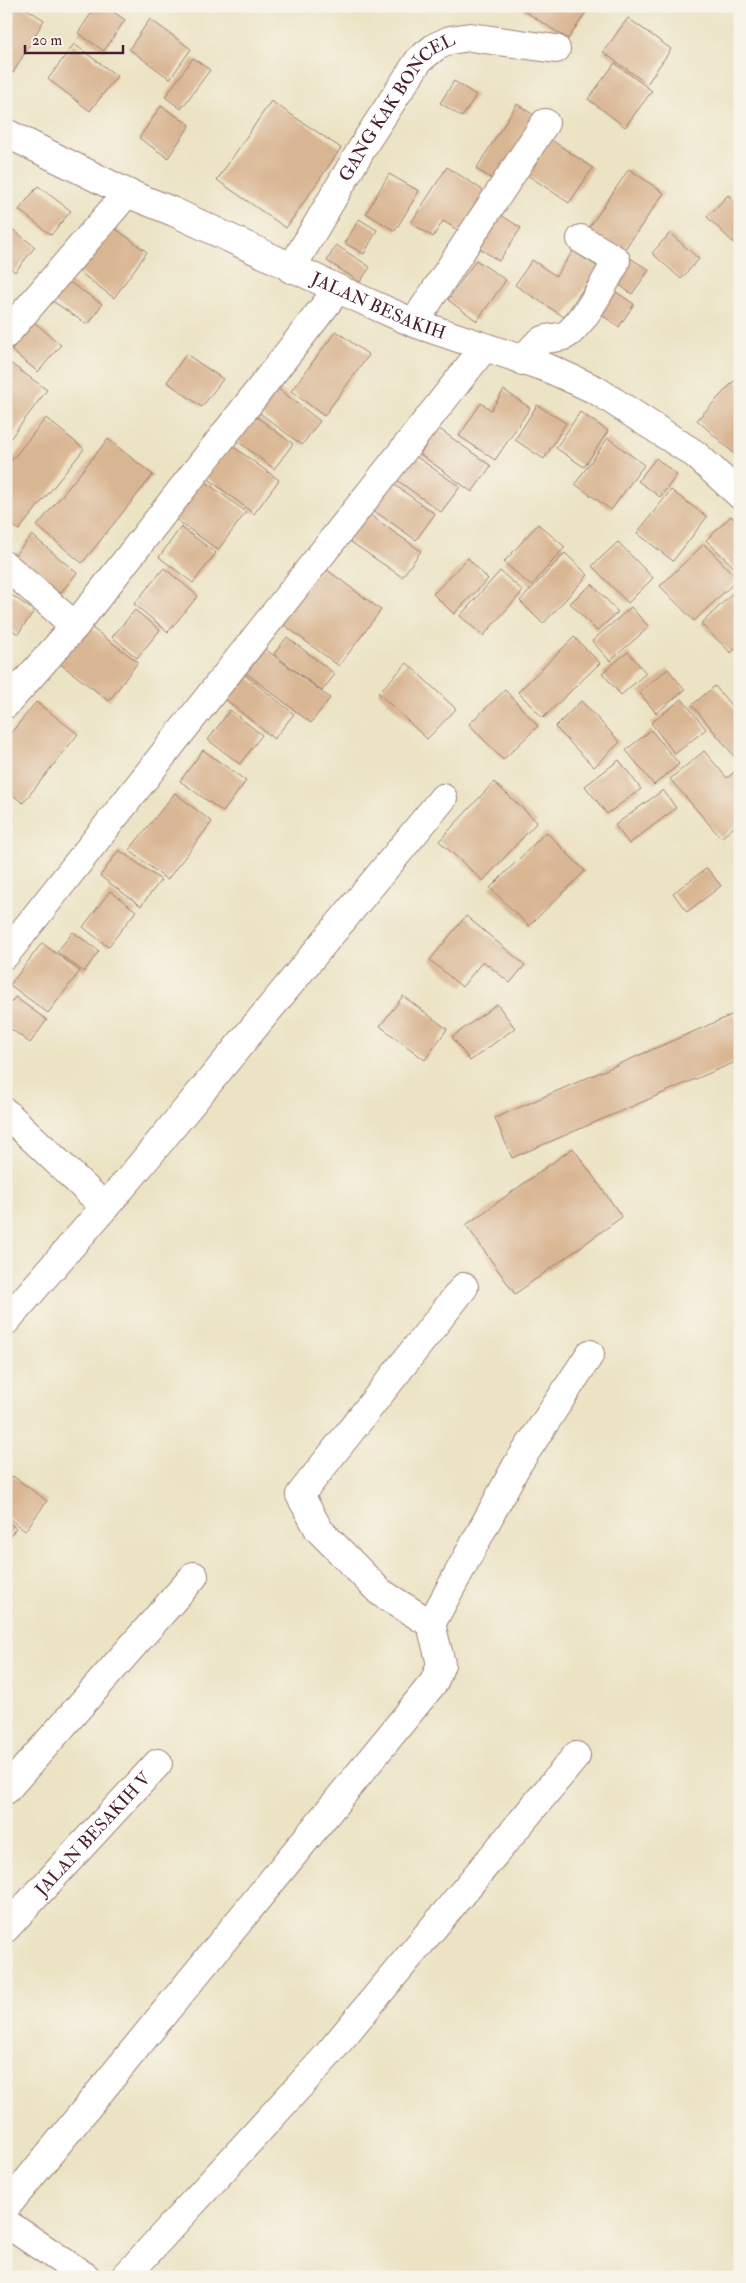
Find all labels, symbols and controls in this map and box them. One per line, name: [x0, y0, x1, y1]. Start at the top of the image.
scale bar: [25, 22, 122, 54]
street label: GANG KAK BONCEL: [334, 28, 459, 186]
text: 20 m: [32, 31, 62, 50]
street label: JALAN BESAKIH: [307, 266, 449, 344]
street label: JALAN BESAKIH V: [29, 1766, 157, 1901]

